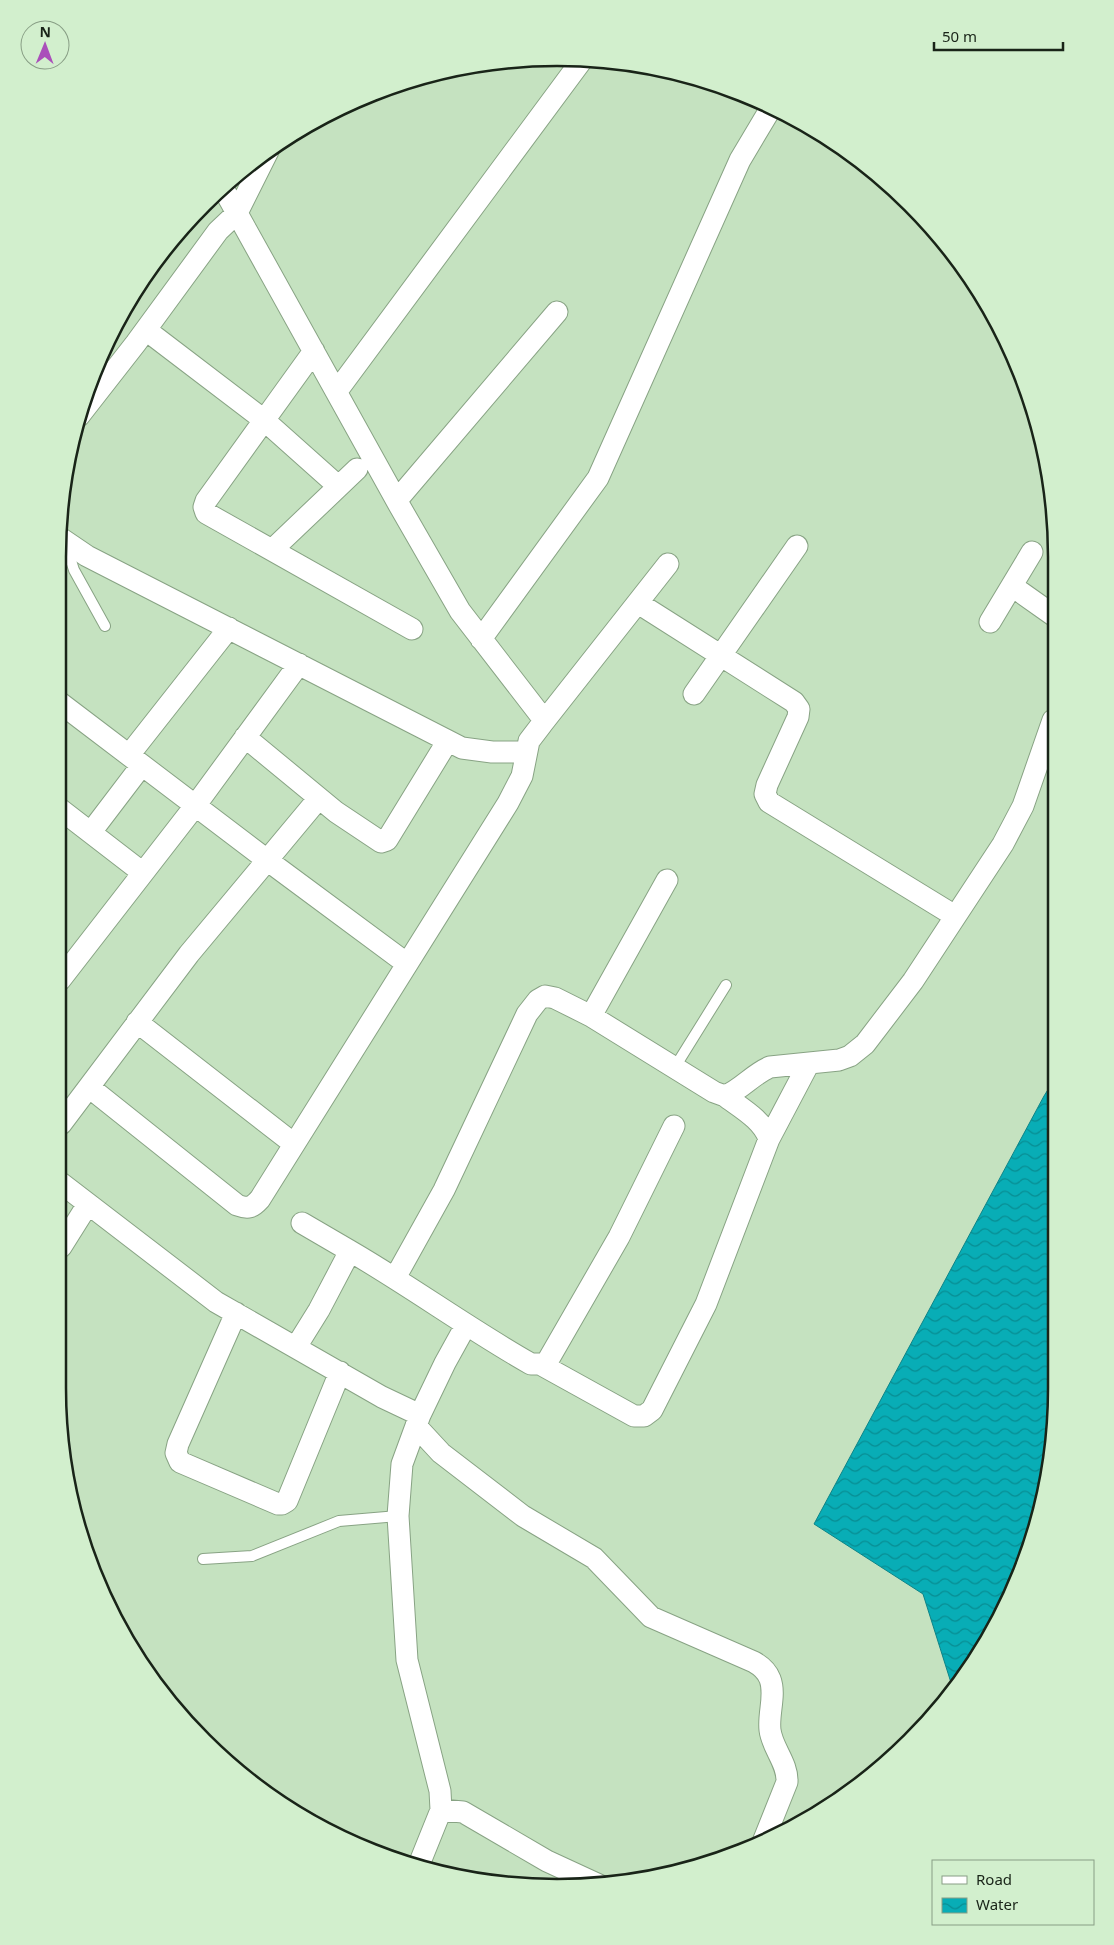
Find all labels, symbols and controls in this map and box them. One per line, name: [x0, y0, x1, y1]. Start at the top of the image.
north arrow: [20, 20, 70, 70]
scale bar: [934, 20, 1063, 52]
text: N: [39, 22, 51, 41]
text: 50 m: [942, 26, 977, 46]
legend: [932, 1860, 1094, 1925]
text: Road: [976, 1869, 1012, 1889]
text: Water: [976, 1894, 1018, 1914]

